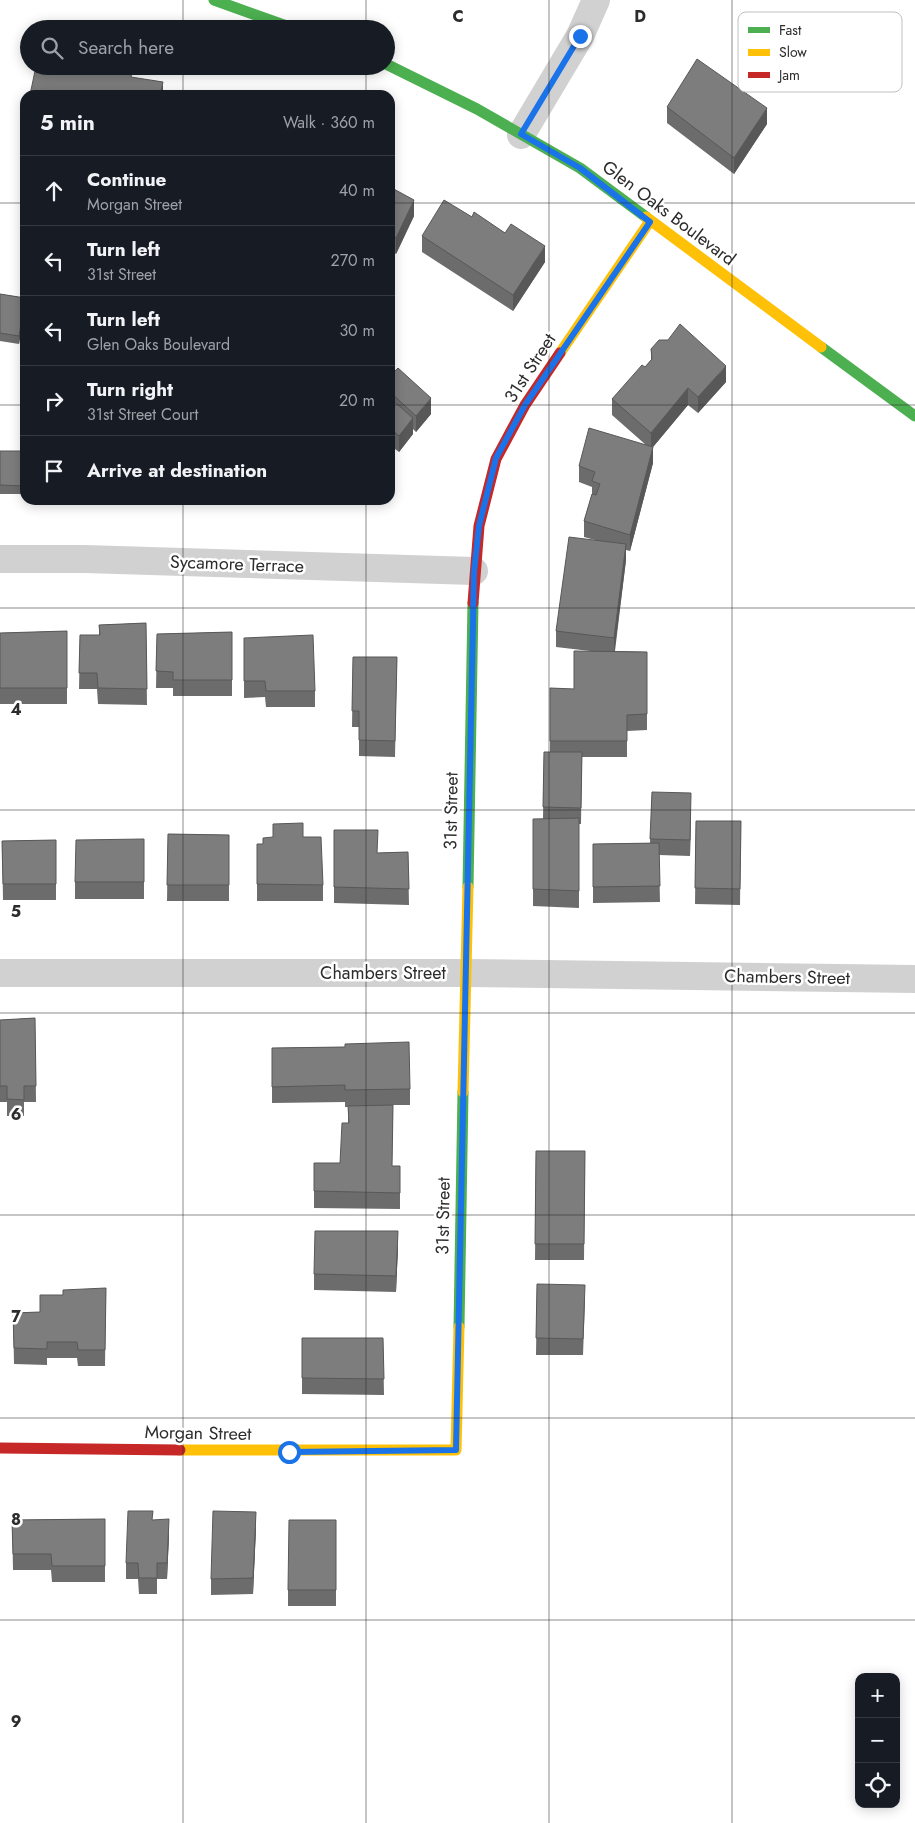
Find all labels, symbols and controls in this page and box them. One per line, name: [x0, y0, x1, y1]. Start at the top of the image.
text: C: [452, 5, 464, 28]
text: D: [634, 5, 646, 28]
legend: [738, 12, 902, 92]
search box: [20, 20, 395, 75]
text: Fast: [779, 20, 802, 40]
route end: [569, 25, 592, 48]
icon: search: [38, 34, 66, 62]
text: Search here: [78, 34, 174, 61]
text: Slow: [779, 42, 807, 62]
text: Jam: [777, 65, 800, 85]
text: 5 min: [40, 108, 95, 138]
text: Walk · 360 m: [283, 111, 375, 134]
street label: Glen Oaks Boulevard: [597, 154, 741, 272]
text: Continue: [87, 166, 166, 193]
icon: ahead: [40, 177, 68, 205]
text: 40 m: [339, 179, 375, 202]
text: Morgan Street: [87, 193, 182, 216]
text: Turn left: [87, 236, 160, 263]
icon: left: [40, 247, 68, 275]
text: 270 m: [331, 249, 375, 272]
text: 31st Street: [87, 263, 156, 286]
text: Turn left: [87, 306, 160, 333]
icon: left: [40, 317, 68, 345]
text: 30 m: [339, 319, 375, 342]
street label: 31st Street: [498, 328, 562, 408]
text: Glen Oaks Boulevard: [87, 333, 230, 356]
text: Turn right: [87, 376, 173, 403]
icon: right: [40, 387, 68, 415]
text: 20 m: [339, 389, 375, 412]
text: 31st Street Court: [87, 403, 198, 426]
icon: arrive: [40, 457, 68, 485]
text: Arrive at destination: [87, 457, 267, 484]
street label: Sycamore Terrace: [170, 549, 304, 579]
text: 4: [10, 698, 22, 721]
street label: 31st Street: [437, 771, 465, 850]
text: 5: [11, 900, 21, 923]
street label: Chambers Street: [320, 960, 447, 986]
street label: Chambers Street: [724, 963, 851, 991]
text: 6: [11, 1103, 21, 1126]
street label: 31st Street: [429, 1176, 457, 1255]
text: 7: [11, 1305, 21, 1328]
street label: Morgan Street: [144, 1419, 252, 1447]
route start: [278, 1441, 301, 1464]
text: 8: [11, 1508, 21, 1531]
map controls: [855, 1673, 900, 1808]
button: +: [855, 1673, 900, 1718]
text: 9: [11, 1710, 21, 1733]
button: −: [855, 1718, 900, 1763]
button: locate: [855, 1763, 900, 1808]

